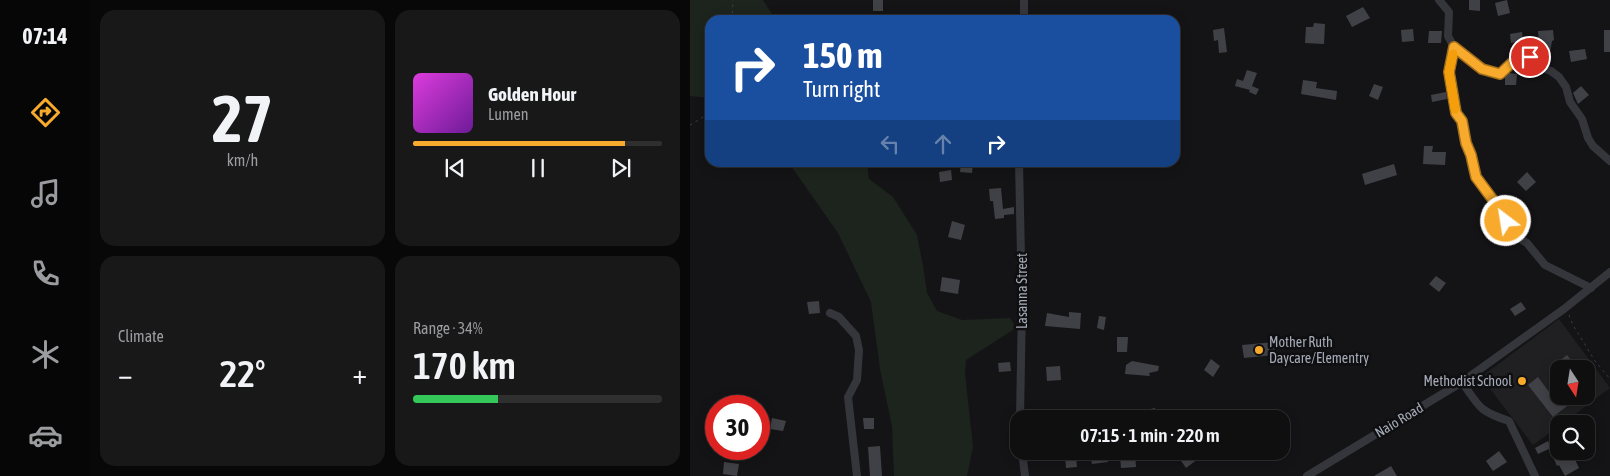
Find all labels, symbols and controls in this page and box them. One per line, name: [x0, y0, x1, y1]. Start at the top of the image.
text: 07:14: [22, 23, 68, 49]
icon: right: [720, 35, 785, 100]
text: 150 m: [803, 35, 882, 75]
pin: [1509, 36, 1551, 78]
icon: arrive: [1516, 43, 1544, 71]
text: Turn right: [803, 76, 880, 102]
text: 27: [212, 81, 273, 156]
text: Golden Hour: [488, 83, 576, 105]
icon: directions: [28, 95, 63, 130]
text: Lumen: [488, 105, 528, 123]
icon: left: [876, 130, 904, 158]
icon: ahead: [929, 130, 957, 158]
icon: right: [982, 130, 1010, 158]
text: km/h: [227, 151, 258, 169]
icon: previous: [441, 154, 469, 182]
icon: pause: [524, 154, 552, 182]
icon: next: [607, 154, 635, 182]
icon: music: [28, 176, 63, 211]
position arrow: [1479, 194, 1531, 246]
street label: Lasanna Street: [1014, 253, 1030, 329]
icon: phone: [28, 256, 63, 291]
text: Range · 34%: [413, 319, 483, 337]
text: Climate: [118, 327, 164, 345]
place label: Mother Ruth Daycare/Elementry: [1269, 334, 1369, 366]
icon: climate: [28, 337, 63, 372]
text: 170 km: [413, 344, 516, 387]
marker: Mother Ruth Daycare/Elementry: [1253, 344, 1265, 356]
text: 22°: [219, 352, 266, 395]
text: −: [118, 358, 133, 390]
text: +: [352, 358, 367, 390]
north arrow: [1550, 360, 1595, 405]
map controls: [1550, 360, 1595, 460]
place label: Methodist School: [1423, 373, 1512, 389]
marker: Methodist School: [1516, 375, 1528, 387]
speed limit sign: 30: [705, 395, 770, 460]
street label: Naio Road: [1372, 399, 1426, 441]
button: search: [1550, 415, 1595, 460]
icon: car: [28, 418, 63, 453]
text: 07:15 · 1 min · 220 m: [1080, 424, 1220, 446]

